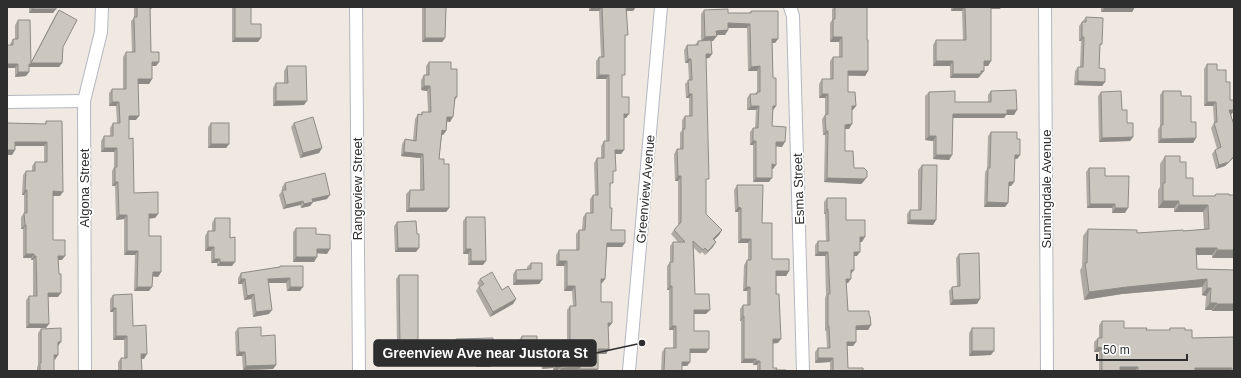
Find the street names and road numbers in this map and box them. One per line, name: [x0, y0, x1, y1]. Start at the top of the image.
street label: Sunningdale Avenue: [1039, 129, 1054, 249]
street label: Greenview Avenue: [633, 134, 658, 244]
street label: Rangeview Street: [350, 137, 365, 240]
street label: Algona Street: [77, 148, 92, 227]
street label: Esma Street: [790, 153, 807, 225]

